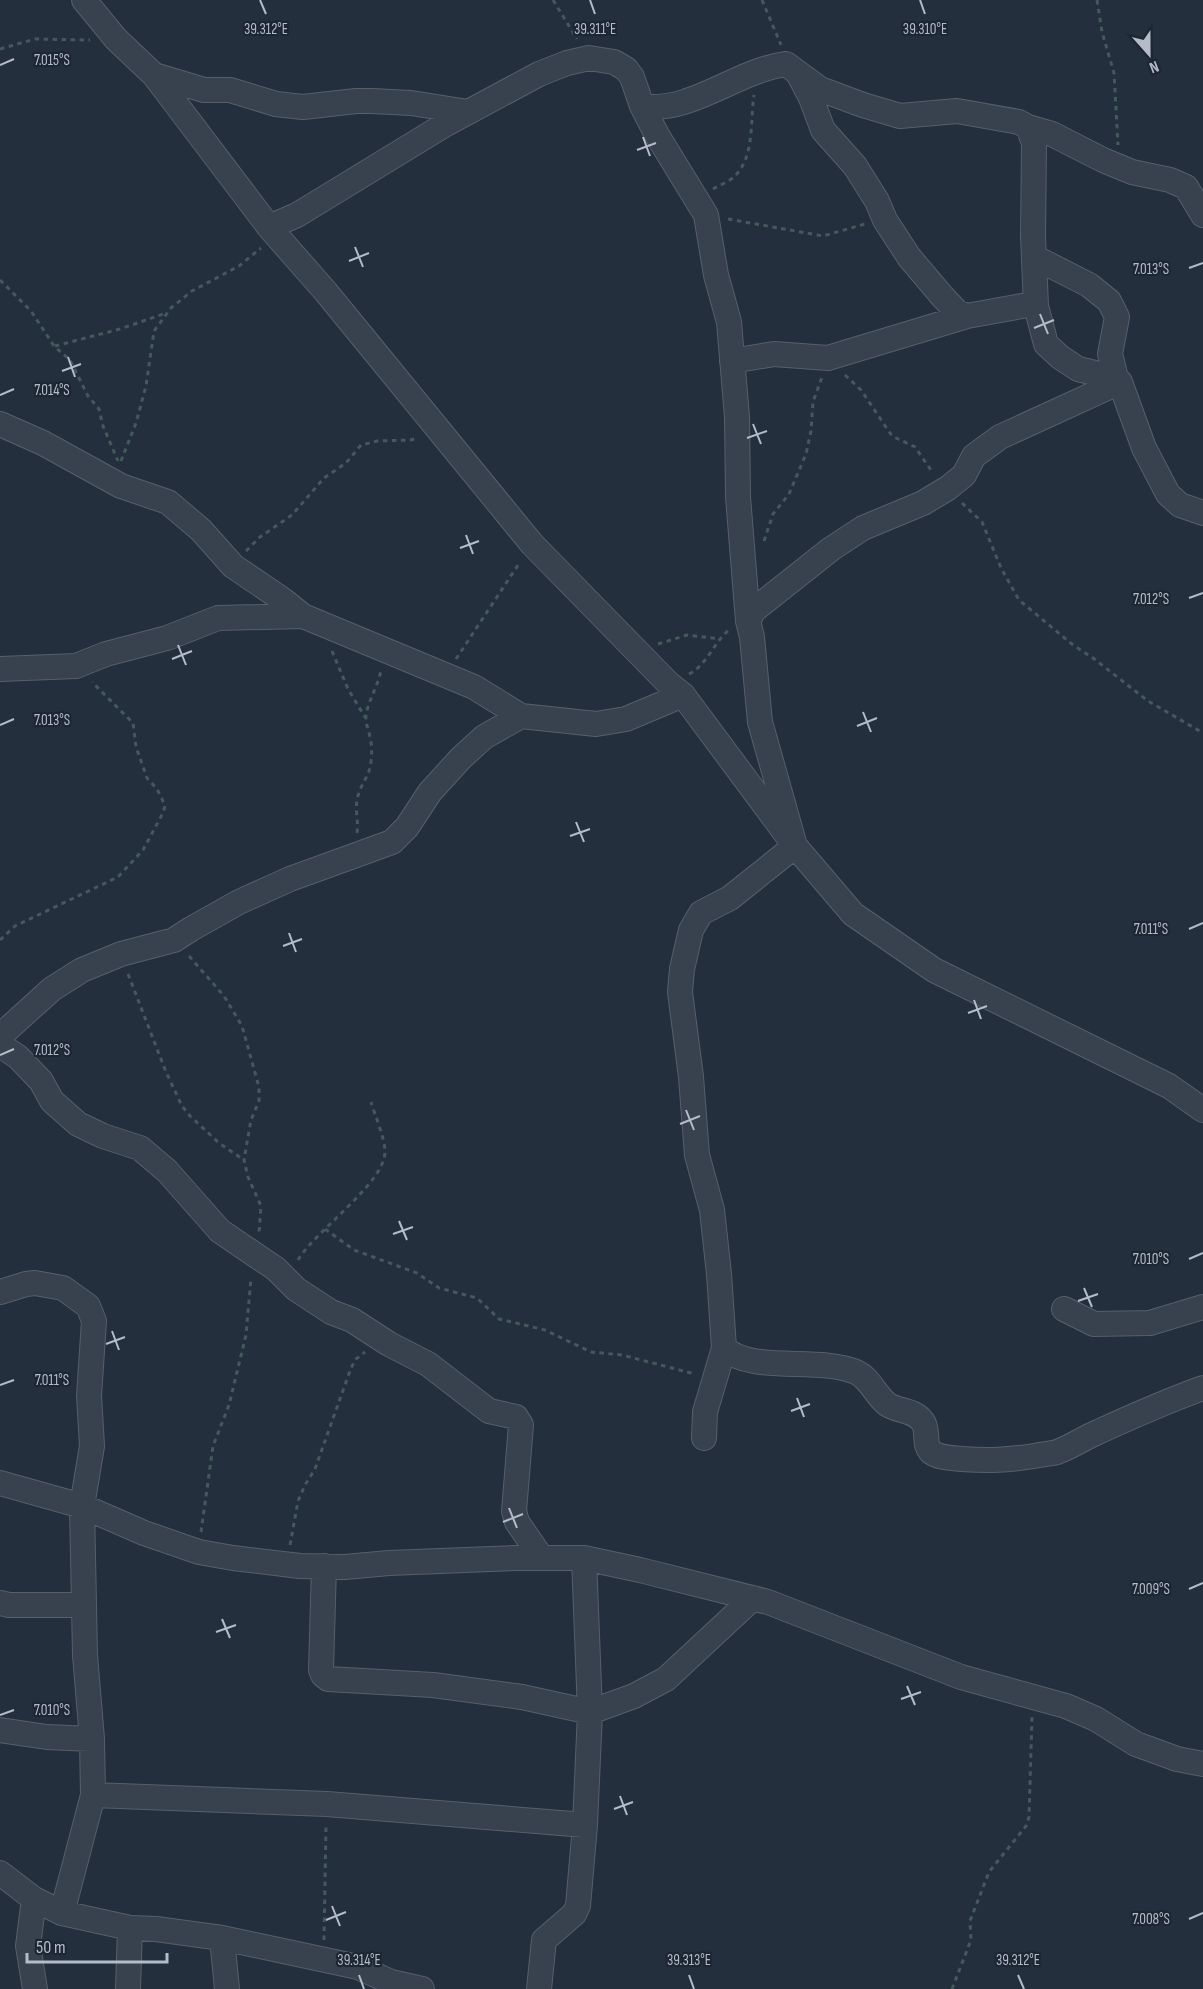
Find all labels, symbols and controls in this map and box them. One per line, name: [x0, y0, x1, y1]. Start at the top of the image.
text: 39.312°E: [244, 20, 288, 39]
text: 39.311°E: [574, 20, 616, 39]
text: 39.310°E: [903, 20, 947, 39]
north arrow: [1119, 24, 1179, 84]
text: 7.015°S: [34, 51, 70, 70]
text: N: [1146, 56, 1161, 77]
text: 7.013°S: [1133, 260, 1169, 279]
text: 7.014°S: [34, 381, 70, 400]
text: 7.012°S: [1133, 590, 1169, 609]
text: 7.013°S: [34, 711, 70, 730]
text: 7.011°S: [1134, 920, 1168, 939]
text: 7.012°S: [34, 1041, 70, 1060]
text: 7.010°S: [1133, 1250, 1169, 1269]
text: 7.011°S: [35, 1371, 69, 1390]
text: 7.009°S: [1132, 1580, 1170, 1599]
text: 7.010°S: [34, 1701, 70, 1720]
text: 7.008°S: [1132, 1910, 1170, 1929]
scale bar: [27, 1926, 166, 1964]
text: 50 m: [36, 1937, 66, 1958]
text: 39.314°E: [337, 1951, 381, 1970]
text: 39.313°E: [667, 1951, 711, 1970]
text: 39.312°E: [996, 1951, 1040, 1970]

